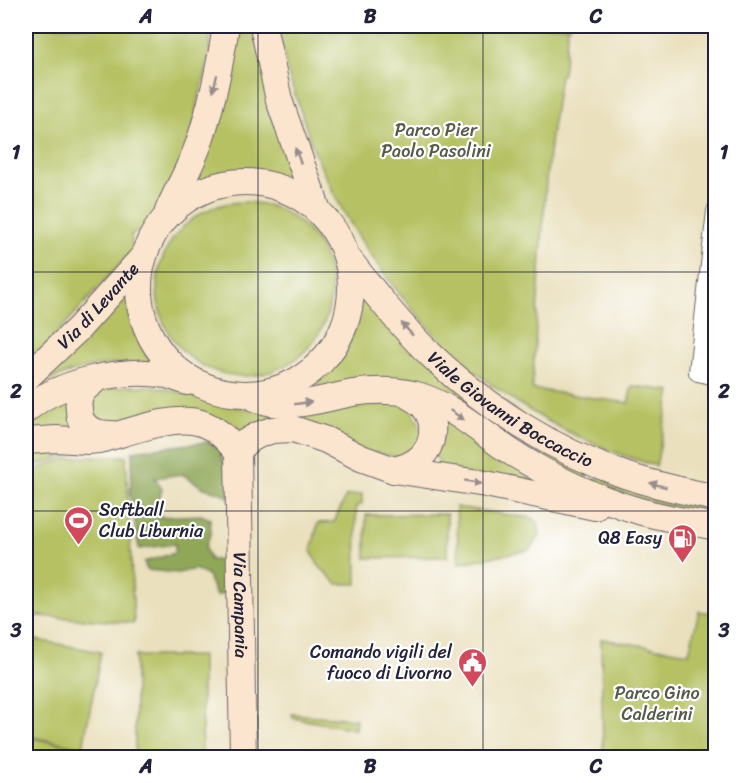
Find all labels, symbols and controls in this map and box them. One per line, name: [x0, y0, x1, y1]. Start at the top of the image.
text: A: [138, 0, 153, 34]
text: B: [364, 0, 377, 34]
text: C: [589, 0, 603, 34]
one-way arrow: [210, 74, 220, 92]
park label: Parco Pier Paolo Pasolini: [381, 114, 492, 167]
text: 1: [12, 135, 21, 170]
text: 1: [720, 135, 729, 170]
one-way arrow: [293, 147, 303, 165]
street label: Via di Levante: [49, 255, 147, 357]
one-way arrow: [401, 322, 414, 337]
street label: Viale Giovanni Boccaccio: [420, 343, 598, 477]
text: 2: [9, 374, 22, 409]
text: 2: [717, 374, 730, 409]
one-way arrow: [294, 398, 313, 408]
one-way arrow: [448, 409, 464, 421]
one-way arrow: [464, 478, 483, 487]
one-way arrow: [649, 480, 667, 489]
place label: Softball Club Liburnia: [99, 494, 204, 547]
sports icon: Softball Club Liburnia: [62, 504, 94, 546]
place label: Q8 Easy: [598, 522, 663, 554]
fuel station icon: Q8 Easy: [667, 522, 699, 564]
street label: Via Campania: [224, 552, 257, 658]
text: 3: [10, 613, 22, 648]
text: 3: [718, 613, 730, 648]
place label: Comando vigili del fuoco di Livorno: [310, 636, 453, 689]
public building icon: Comando vigili del fuoco di Livorno: [457, 646, 489, 688]
park label: Parco Gino Calderini: [614, 677, 700, 730]
text: A: [138, 749, 153, 783]
text: B: [364, 749, 377, 783]
text: C: [589, 749, 603, 783]

